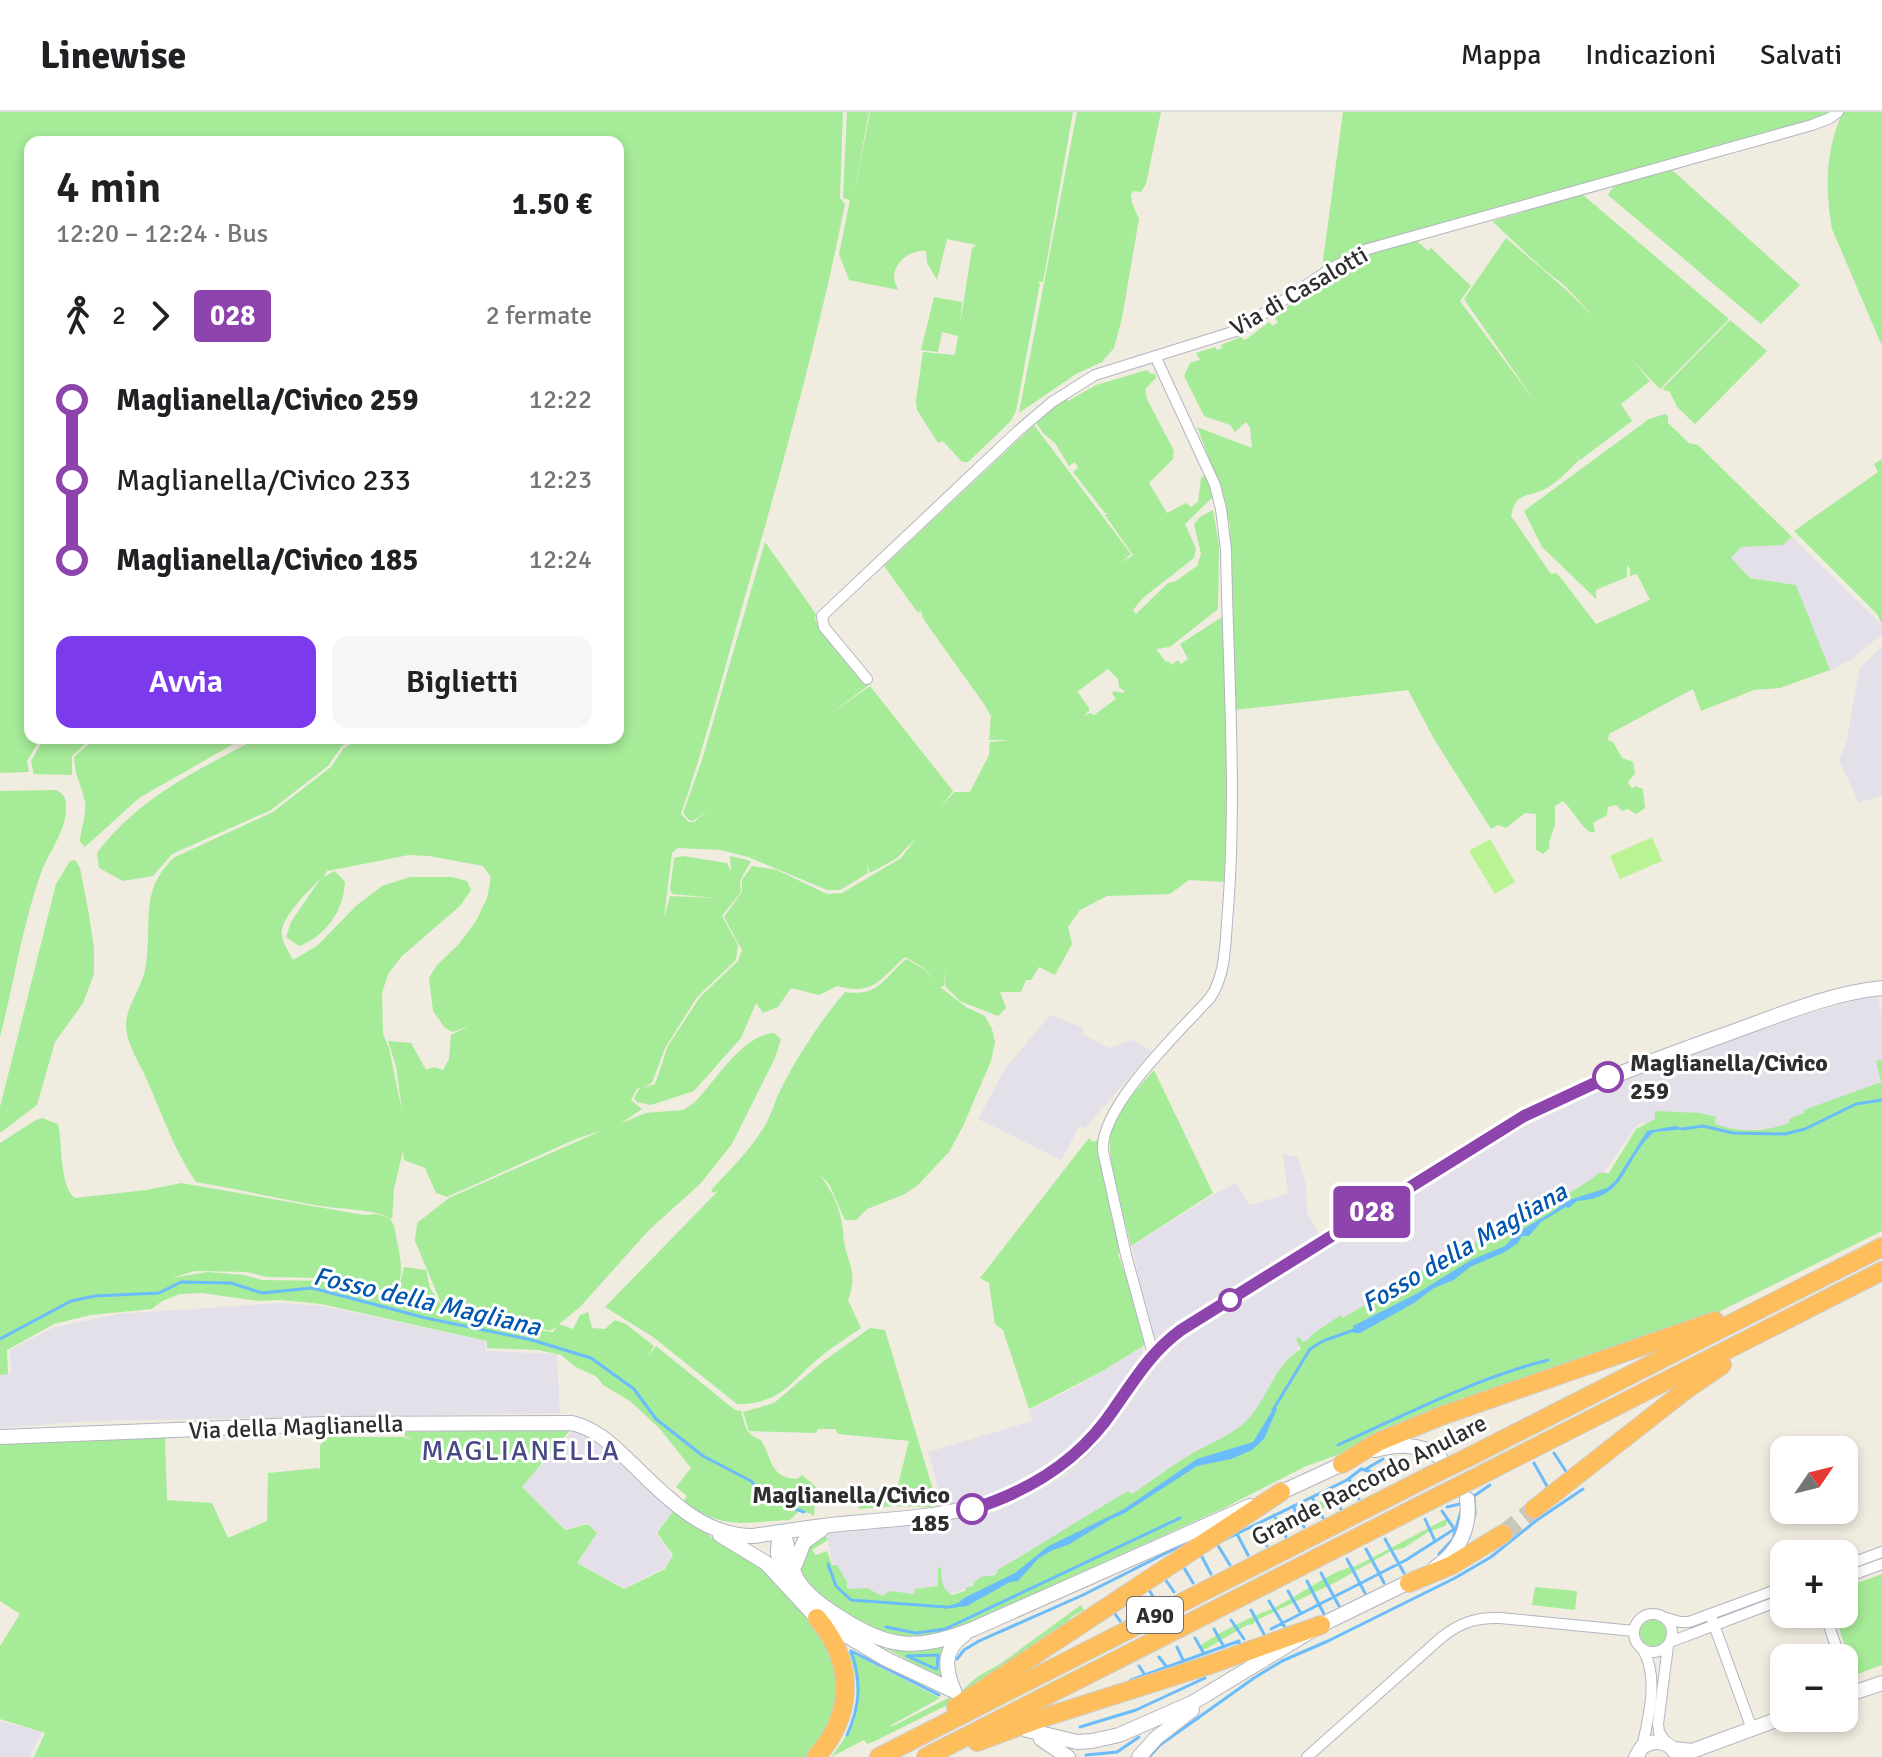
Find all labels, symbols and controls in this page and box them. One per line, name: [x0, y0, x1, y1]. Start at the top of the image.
text: Linewise: [40, 32, 187, 79]
text: Mappa: [1461, 38, 1541, 72]
text: Indicazioni: [1585, 38, 1716, 72]
text: Salvati: [1760, 38, 1842, 72]
text: 4 min: [56, 161, 161, 215]
text: 1.50 €: [512, 186, 592, 223]
text: 12:20 – 12:24 · Bus: [56, 218, 268, 250]
street label: Via di Casalotti: [1225, 240, 1373, 342]
icon: walk: [56, 294, 100, 338]
icon: forward: [138, 294, 182, 338]
text: 028: [210, 299, 255, 333]
text: 2: [112, 300, 126, 332]
text: 2 fermate: [486, 300, 592, 332]
text: Maglianella/Civico 259: [116, 382, 418, 419]
text: 12:22: [529, 384, 592, 416]
text: Maglianella/Civico 233: [116, 462, 411, 499]
text: 12:23: [529, 464, 592, 496]
text: Maglianella/Civico 185: [116, 542, 418, 579]
text: 12:24: [529, 544, 592, 576]
button: Avvia: [56, 636, 316, 728]
button: Biglietti: [332, 636, 592, 728]
place label: Maglianella/Civico 259: [1630, 1048, 1828, 1106]
marker: Maglianella/Civico 259: [1593, 1062, 1623, 1092]
water label: Fosso della Magliana: [1356, 1176, 1574, 1320]
line badge: 028: [1326, 1186, 1418, 1238]
text: 028: [1349, 1195, 1395, 1229]
water label: Fosso della Magliana: [310, 1260, 544, 1344]
unlabelled marker: [1219, 1289, 1241, 1311]
street label: Via della Maglianella: [188, 1408, 404, 1446]
street label: Grande Raccordo Anulare: [1246, 1408, 1492, 1552]
district label: MAGLIANELLA: [421, 1434, 621, 1468]
north arrow: [1770, 1436, 1858, 1524]
map controls: [1770, 1436, 1858, 1732]
place label: Maglianella/Civico 185: [752, 1480, 950, 1538]
marker: Maglianella/Civico 185: [957, 1494, 987, 1524]
button: +: [1770, 1540, 1858, 1628]
road number: A90: [1127, 1597, 1183, 1633]
button: −: [1770, 1644, 1858, 1732]

